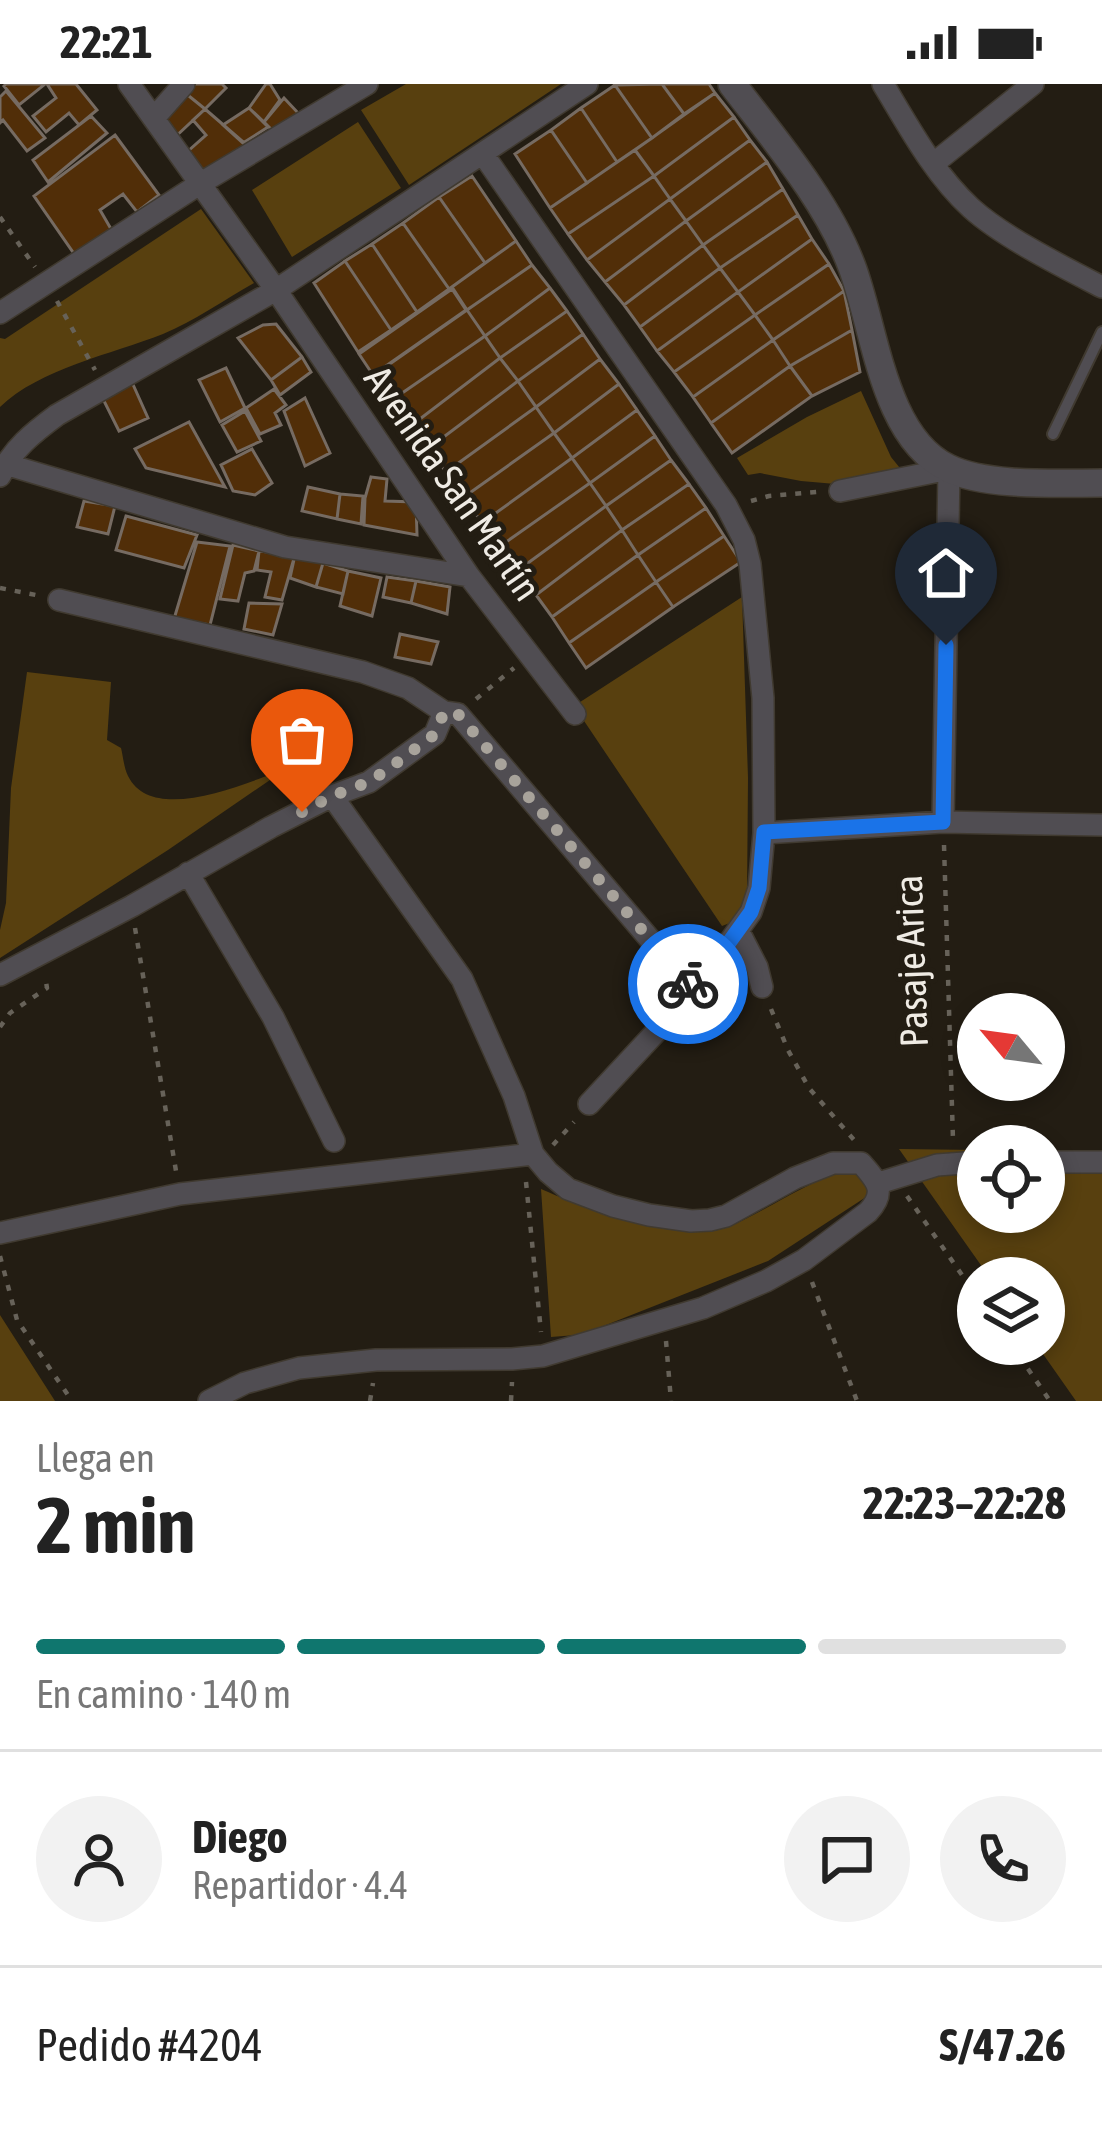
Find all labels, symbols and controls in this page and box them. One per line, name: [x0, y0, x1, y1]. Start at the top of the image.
text: 22:21: [60, 16, 153, 68]
street label: Avenida San Martín: [356, 357, 550, 609]
pin: [895, 522, 997, 645]
icon: home: [913, 540, 979, 606]
pin: [251, 689, 353, 812]
icon: bag: [269, 707, 335, 773]
street label: Pasaje Arica: [886, 874, 936, 1048]
courier: [628, 924, 748, 1044]
icon: bike: [655, 951, 721, 1017]
north arrow: [957, 993, 1065, 1101]
map controls: [957, 993, 1065, 1365]
button: locate: [957, 1125, 1065, 1233]
button: layers: [957, 1257, 1065, 1365]
text: Llega en: [36, 1436, 155, 1480]
text: 22:23–22:28: [863, 1477, 1066, 1529]
text: 2 min: [36, 1480, 195, 1570]
text: En camino · 140 m: [36, 1672, 291, 1716]
button: person: [36, 1796, 162, 1922]
button: chat: [784, 1796, 910, 1922]
button: phone: [940, 1796, 1066, 1922]
text: Diego: [192, 1811, 288, 1863]
text: Repartidor · 4.4: [192, 1863, 408, 1907]
text: Pedido #4204: [36, 2019, 263, 2071]
text: S/47.26: [939, 2019, 1066, 2071]

